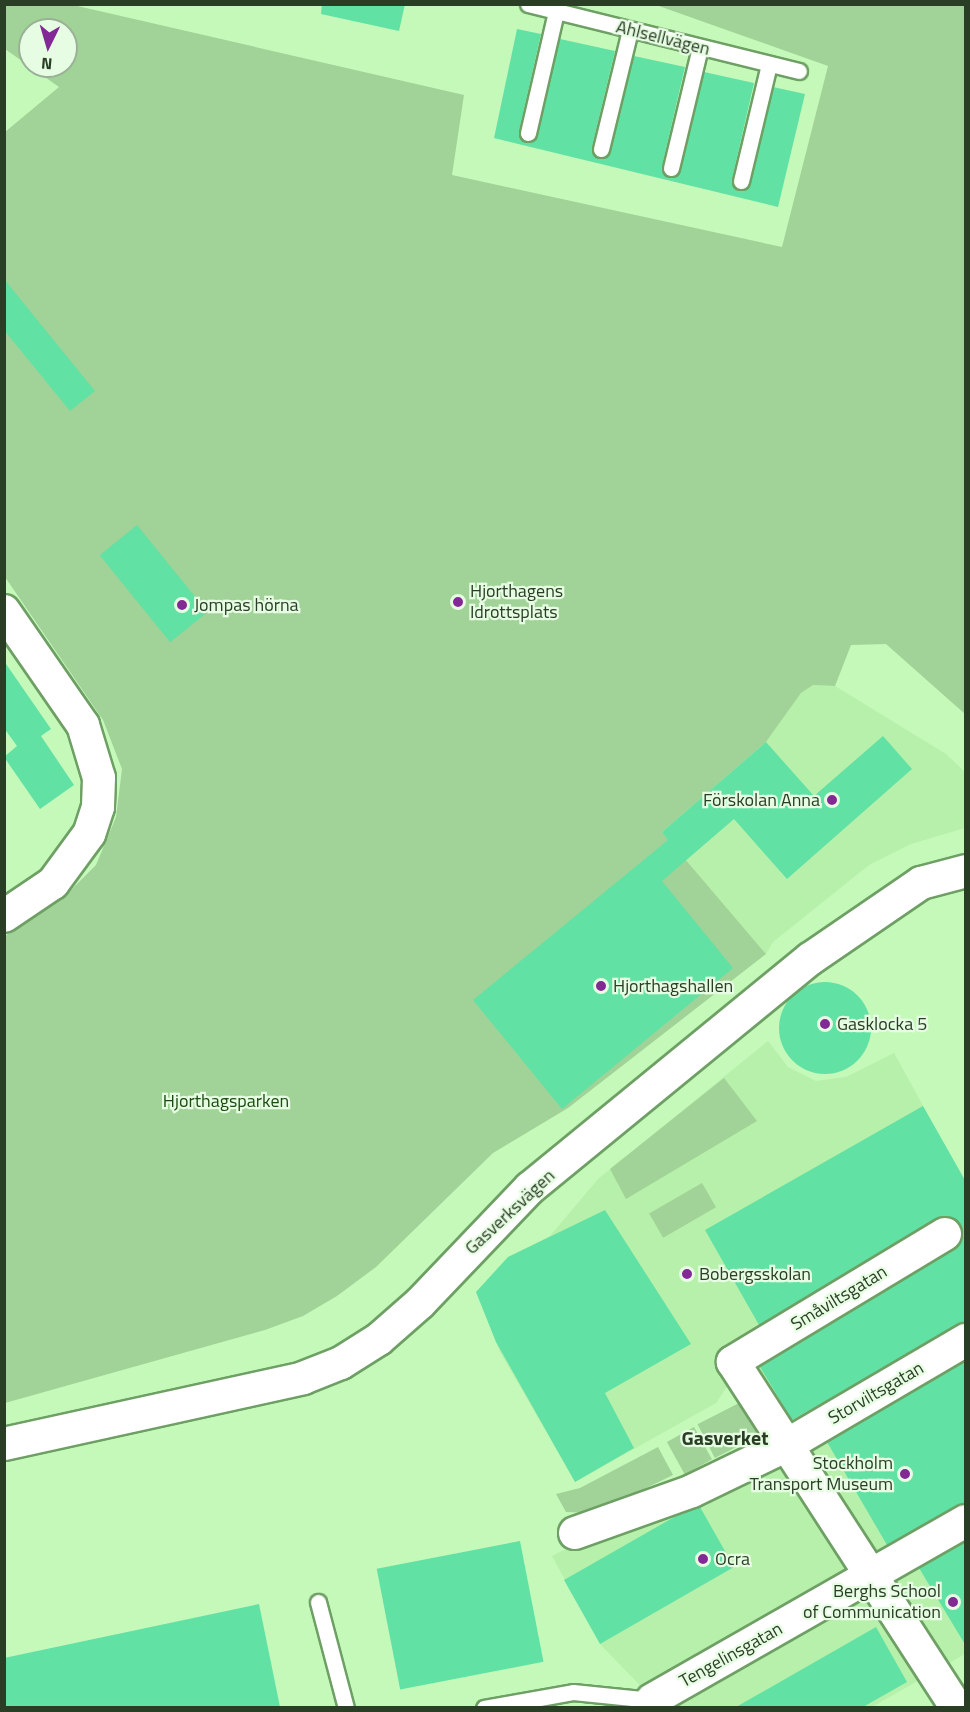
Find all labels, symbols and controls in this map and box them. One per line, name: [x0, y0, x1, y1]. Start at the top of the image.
street label: Ahlsellvägen: [614, 16, 712, 60]
north arrow: [18, 18, 78, 78]
text: N: [40, 52, 53, 76]
place label: Hjorthagens Idrottsplats: [470, 581, 563, 624]
place label: Jompas hörna: [194, 594, 299, 616]
marker: Hjorthagens Idrottsplats: [451, 595, 465, 609]
marker: Jompas hörna: [175, 598, 189, 612]
place label: Förskolan Anna: [703, 789, 820, 811]
marker: Förskolan Anna: [825, 793, 839, 807]
place label: Hjorthagshallen: [613, 975, 733, 997]
marker: Hjorthagshallen: [594, 979, 608, 993]
place label: Gasklocka 5: [837, 1013, 927, 1035]
marker: Gasklocka 5: [818, 1017, 832, 1031]
park label: Hjorthagsparken: [163, 1090, 289, 1112]
street label: Gasverksvägen: [461, 1165, 559, 1259]
street label: Småviltsgatan: [787, 1261, 891, 1335]
place label: Bobergsskolan: [699, 1263, 811, 1285]
marker: Bobergsskolan: [680, 1267, 694, 1281]
street label: Storviltsgatan: [825, 1357, 927, 1429]
district label: Gasverket: [682, 1425, 768, 1449]
place label: Stockholm Transport Museum: [750, 1453, 893, 1496]
marker: Stockholm Transport Museum: [898, 1467, 912, 1481]
place label: Ocra: [715, 1548, 750, 1570]
marker: Ocra: [696, 1552, 710, 1566]
place label: Berghs School of Communication: [803, 1581, 941, 1624]
marker: Berghs School of Communication: [946, 1595, 960, 1609]
street label: Tengelinsgatan: [676, 1618, 786, 1692]

